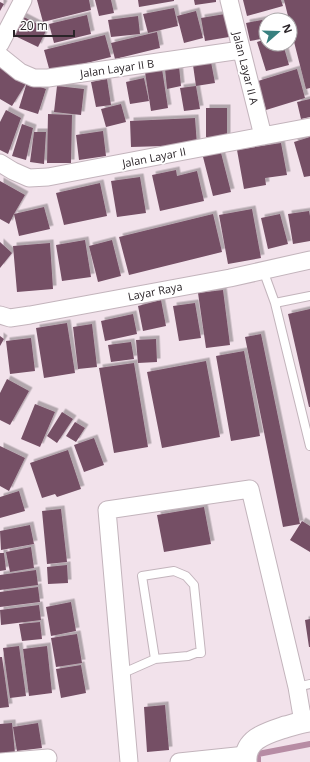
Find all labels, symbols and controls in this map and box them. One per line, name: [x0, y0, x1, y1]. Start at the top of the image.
scale bar: [14, 12, 74, 38]
north arrow: [258, 12, 298, 52]
text: 20 m: [20, 17, 48, 34]
text: N: [279, 22, 296, 35]
street label: Jalan Layar II A: [229, 29, 262, 106]
street label: Jalan Layar II B: [78, 55, 155, 81]
street label: Jalan Layar II: [120, 143, 187, 171]
street label: Layar Raya: [126, 278, 184, 304]

